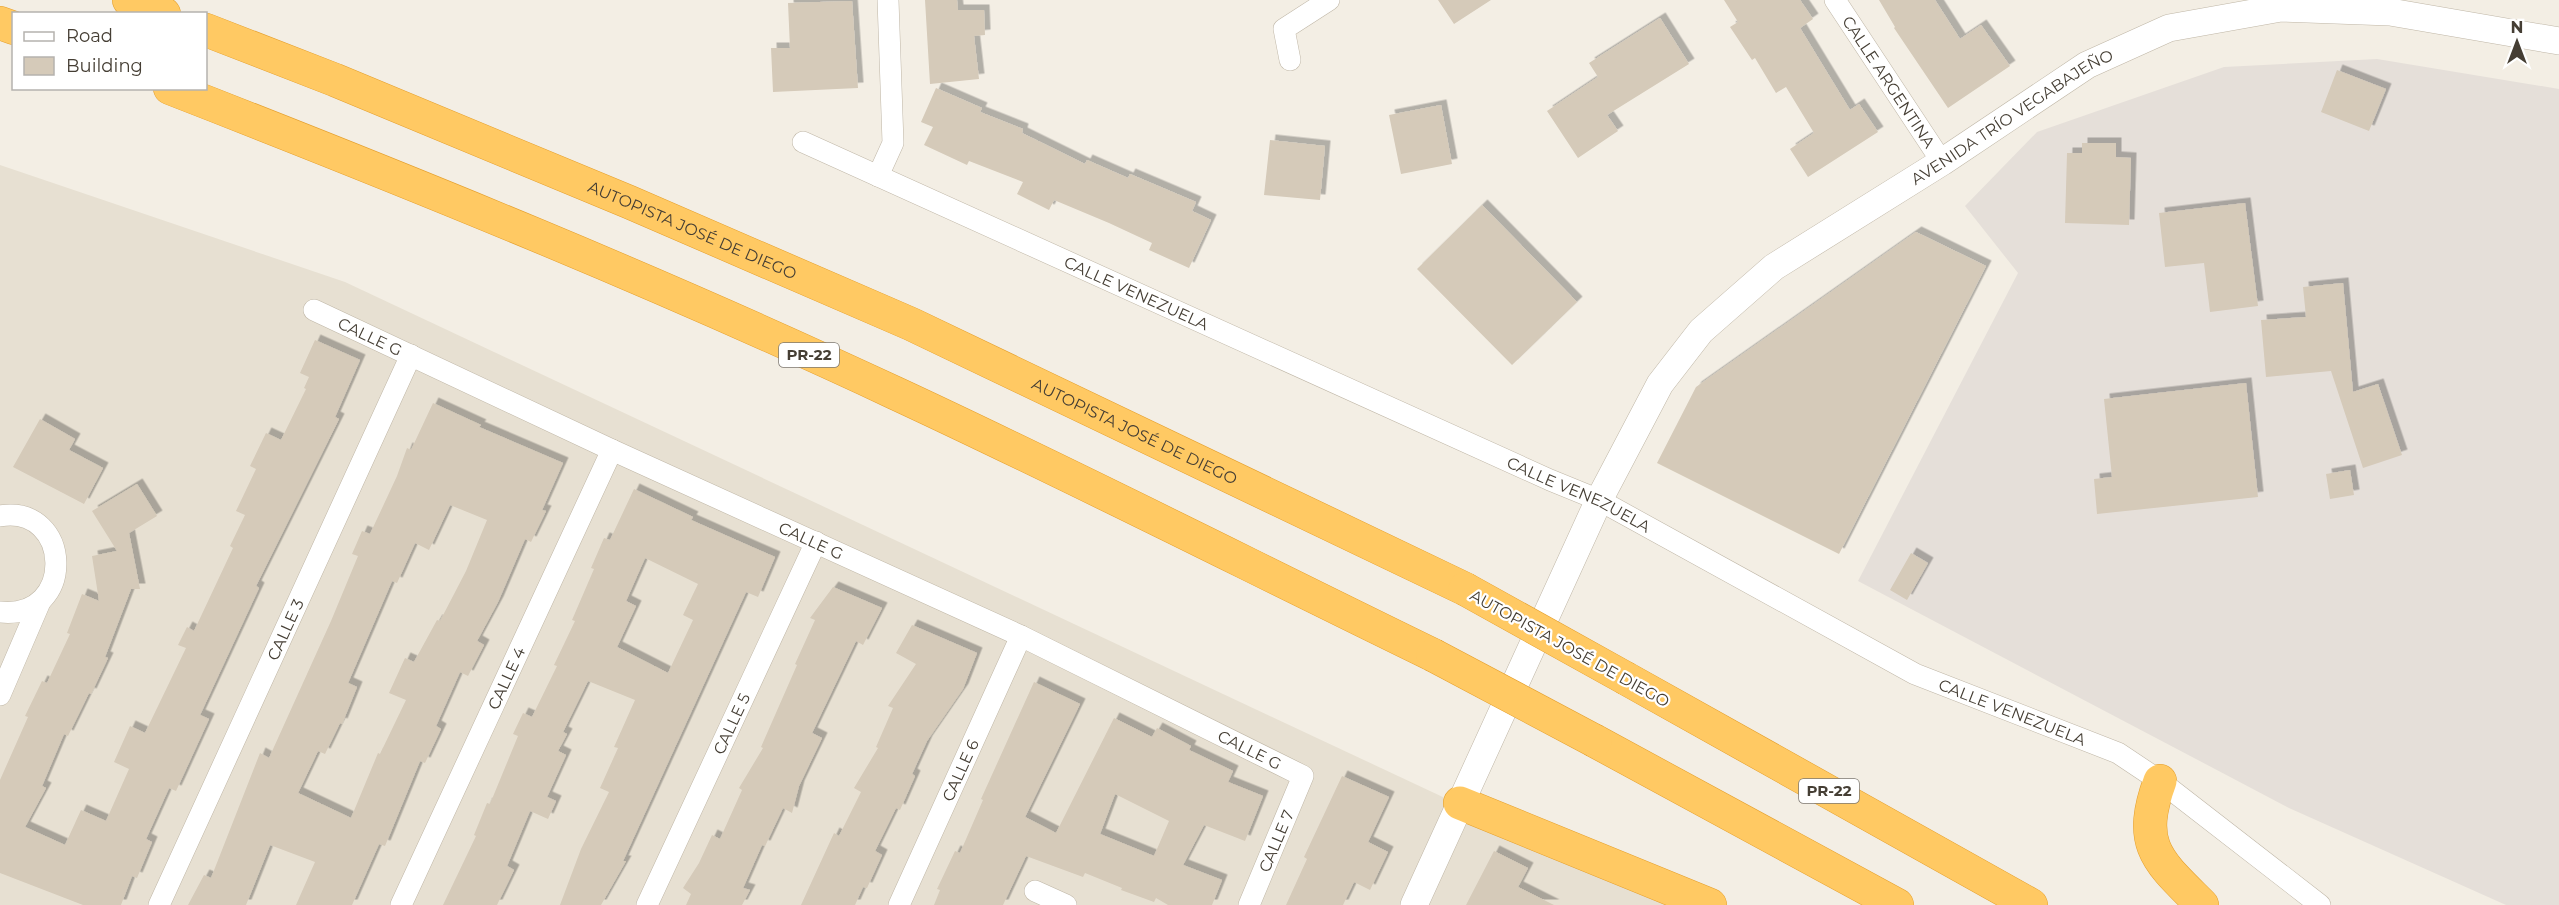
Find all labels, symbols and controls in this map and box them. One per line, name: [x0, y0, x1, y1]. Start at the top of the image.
legend: [12, 12, 207, 90]
north arrow: [2487, 12, 2547, 72]
street label: CALLE ARGENTINA: [1838, 13, 1939, 152]
text: N: [2511, 18, 2523, 37]
text: Road: [66, 25, 113, 47]
street label: AVENIDA TRÍO VEGABAJEÑO: [1908, 46, 2116, 189]
text: Building: [66, 55, 143, 77]
street label: AUTOPISTA JOSÉ DE DIEGO: [585, 177, 800, 283]
street label: CALLE VENEZUELA: [1061, 252, 1212, 334]
street label: CALLE G: [335, 314, 405, 360]
road number: PR-22: [779, 343, 839, 367]
street label: AUTOPISTA JOSÉ DE DIEGO: [1029, 374, 1240, 489]
street label: CALLE VENEZUELA: [1504, 453, 1654, 537]
street label: CALLE G: [776, 518, 846, 564]
street label: AUTOPISTA JOSÉ DE DIEGO: [1467, 586, 1673, 711]
street label: CALLE 3: [263, 596, 308, 663]
street label: CALLE 4: [484, 644, 530, 713]
street label: CALLE VENEZUELA: [1936, 675, 2089, 750]
street label: CALLE 5: [709, 690, 754, 758]
street label: CALLE G: [1215, 726, 1285, 774]
street label: CALLE 6: [938, 736, 983, 804]
road number: PR-22: [1799, 779, 1859, 803]
street label: CALLE 7: [1255, 807, 1298, 875]

